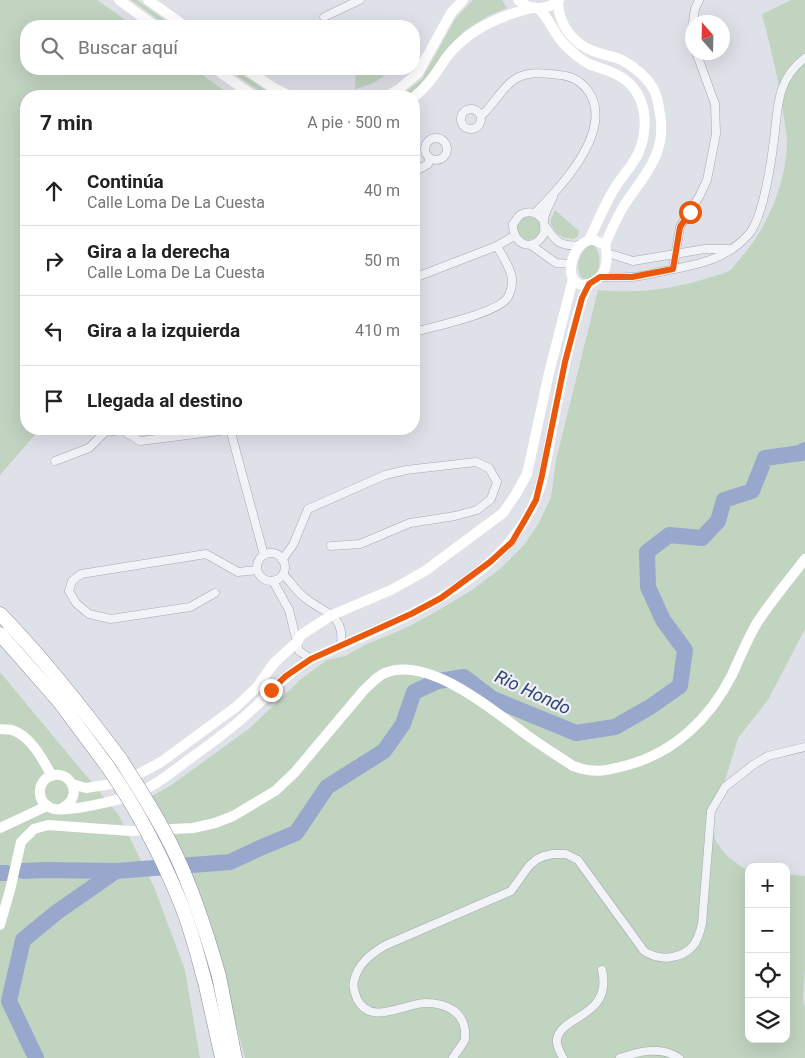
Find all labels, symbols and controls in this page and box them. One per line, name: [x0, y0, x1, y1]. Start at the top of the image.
north arrow: [685, 15, 730, 60]
search box: [20, 20, 420, 75]
icon: search: [38, 34, 66, 62]
text: Buscar aquí: [78, 36, 178, 59]
text: 7 min: [40, 111, 93, 135]
text: A pie · 500 m: [307, 113, 400, 132]
text: Continúa: [87, 170, 164, 193]
icon: ahead: [40, 177, 68, 205]
text: 40 m: [364, 181, 400, 200]
text: Calle Loma De La Cuesta: [87, 193, 265, 212]
route start: [679, 201, 702, 224]
text: Gira a la derecha: [87, 240, 230, 263]
icon: right: [40, 247, 68, 275]
text: 50 m: [364, 251, 400, 270]
text: Calle Loma De La Cuesta: [87, 263, 265, 282]
icon: left: [40, 317, 68, 345]
text: Gira a la izquierda: [87, 319, 240, 342]
text: 410 m: [355, 321, 400, 340]
icon: arrive: [40, 387, 68, 415]
text: Llegada al destino: [87, 389, 243, 412]
water label: Rio Hondo: [492, 665, 574, 719]
route end: [260, 679, 283, 702]
map controls: [745, 863, 790, 1043]
button: +: [745, 863, 790, 908]
button: −: [745, 908, 790, 953]
button: locate: [745, 953, 790, 998]
button: layers: [745, 998, 790, 1043]

